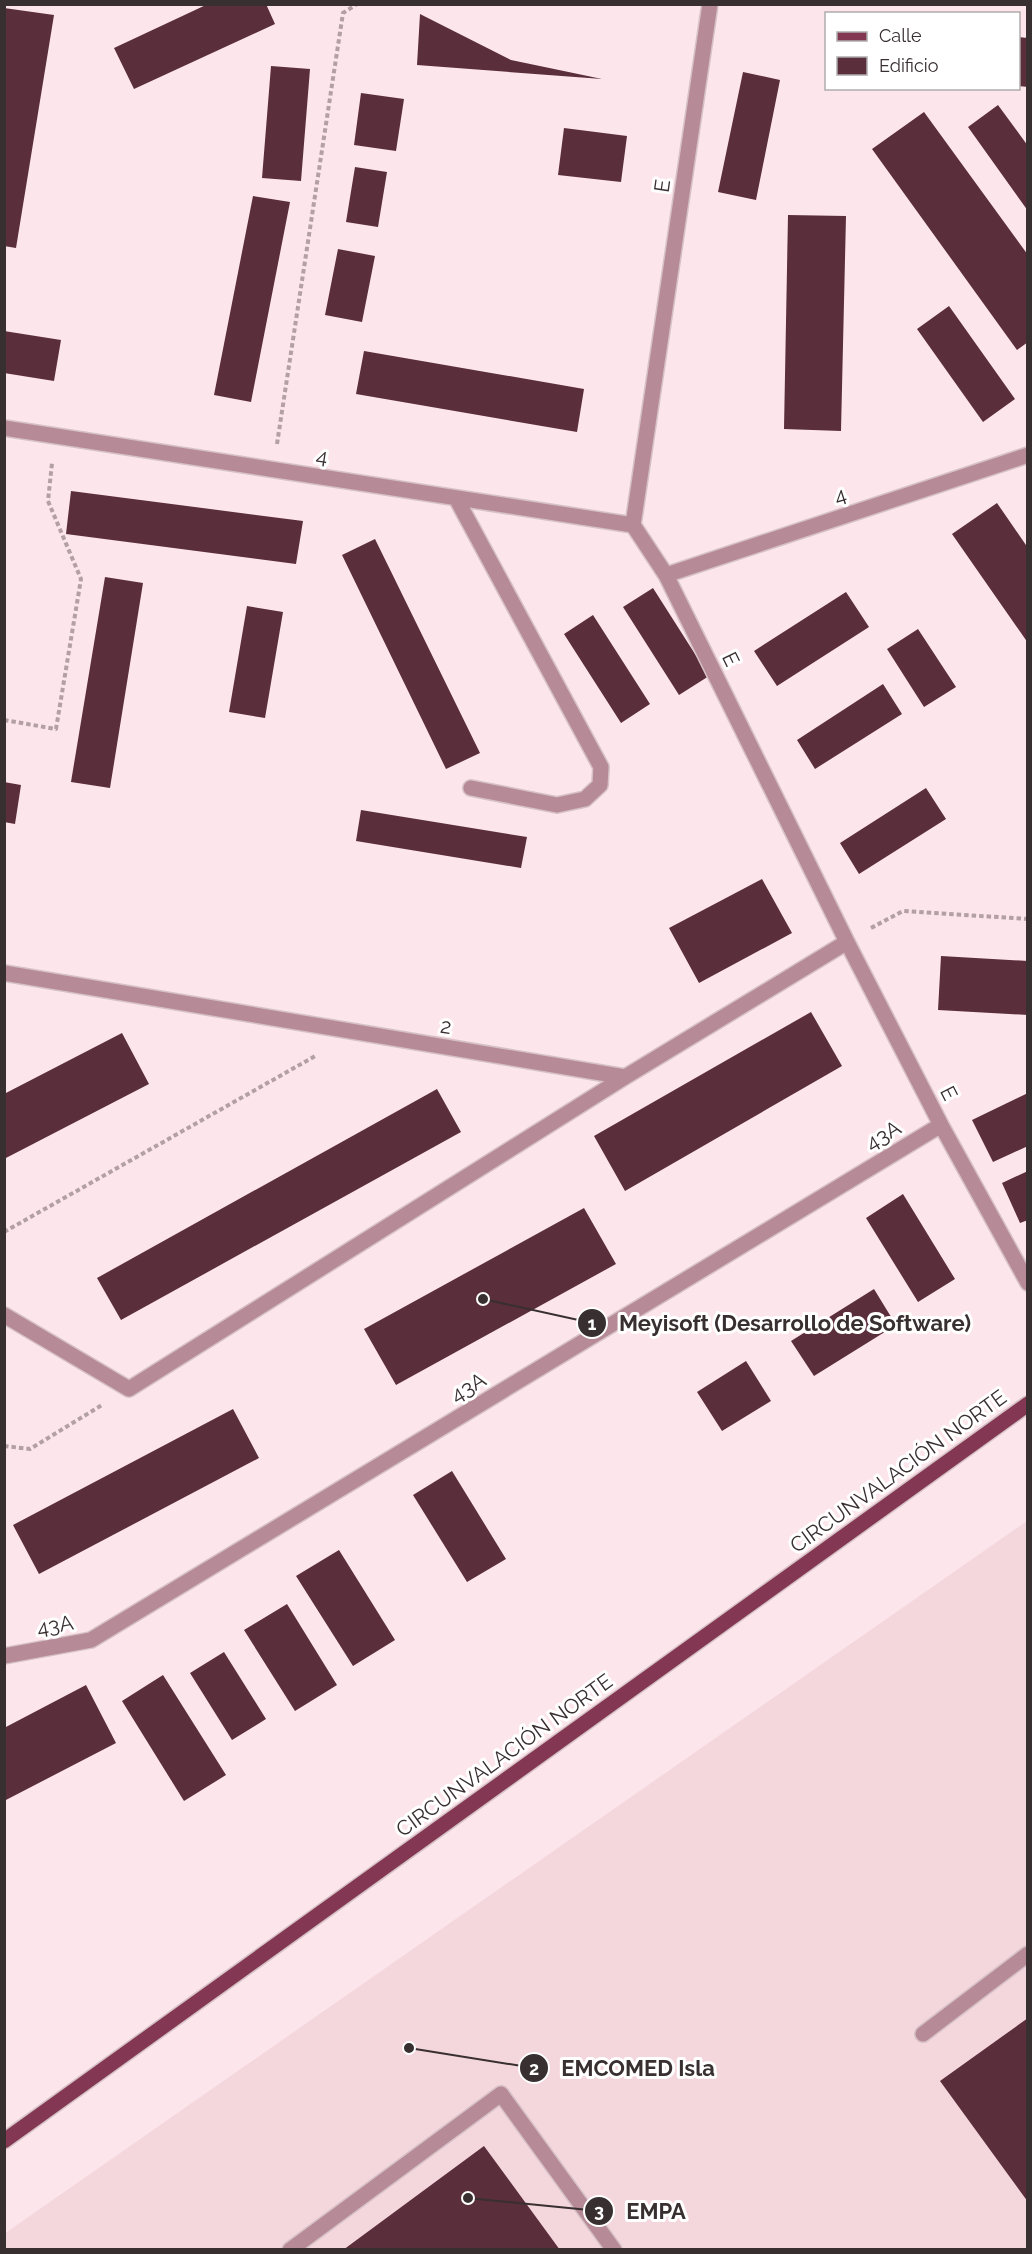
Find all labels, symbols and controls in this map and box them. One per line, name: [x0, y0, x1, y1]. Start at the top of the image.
legend: [825, 12, 1020, 90]
text: Calle: [879, 25, 922, 46]
text: Edificio: [879, 55, 939, 76]
street label: E: [649, 178, 675, 194]
street label: 4: [314, 443, 330, 469]
street label: 4: [831, 481, 849, 509]
street label: E: [717, 648, 745, 670]
street label: 2: [439, 1013, 453, 1039]
street label: E: [935, 1082, 963, 1104]
street label: 43A: [861, 1115, 905, 1155]
callout: Meyisoft (Desarrollo de Software): [577, 1303, 983, 1343]
text: Meyisoft (Desarrollo de Software): [619, 1310, 971, 1336]
text: 1: [588, 1313, 597, 1334]
street label: 43A: [446, 1367, 490, 1407]
street label: CIRCUNVALACIÓN NORTE: [785, 1384, 1011, 1558]
street label: 43A: [35, 1609, 75, 1641]
street label: CIRCUNVALACIÓN NORTE: [391, 1668, 617, 1842]
callout: EMCOMED Isla: [519, 2048, 726, 2088]
text: EMCOMED Isla: [561, 2055, 715, 2081]
text: 2: [529, 2058, 539, 2079]
callout: EMPA: [584, 2191, 697, 2231]
text: EMPA: [626, 2198, 686, 2224]
text: 3: [594, 2200, 604, 2221]

